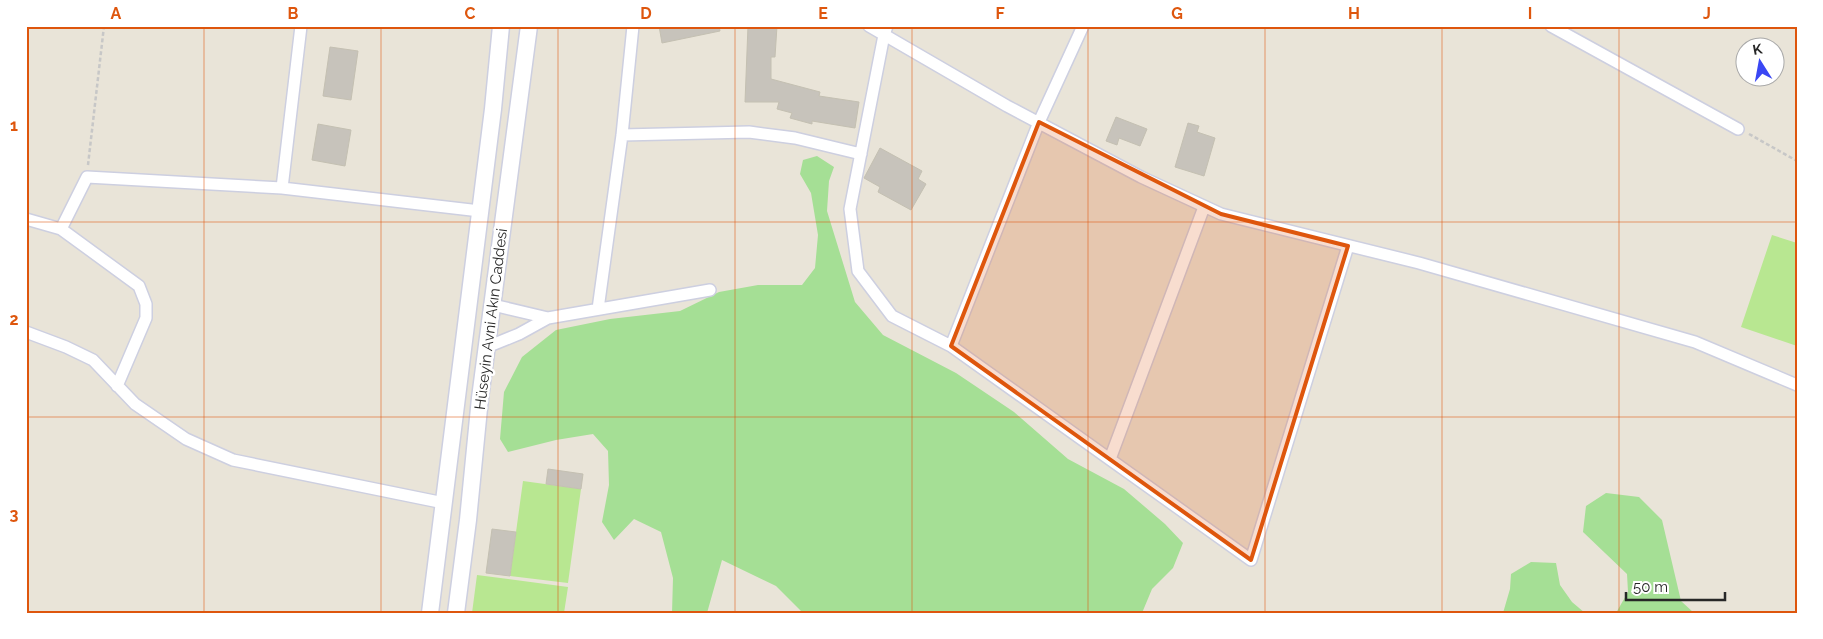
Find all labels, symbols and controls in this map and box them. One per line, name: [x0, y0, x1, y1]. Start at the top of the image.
text: A: [111, 4, 122, 23]
text: B: [288, 4, 299, 23]
text: C: [465, 4, 476, 23]
text: D: [640, 4, 652, 23]
text: E: [818, 4, 828, 23]
text: F: [995, 4, 1005, 23]
text: G: [1171, 4, 1183, 23]
text: H: [1348, 4, 1360, 23]
text: I: [1528, 4, 1532, 23]
text: J: [1703, 4, 1711, 23]
north arrow: [1736, 38, 1786, 88]
text: K: [1751, 40, 1764, 58]
text: 1: [10, 116, 18, 135]
street label: Hüseyin Avni Akın Caddesi: [471, 227, 511, 411]
text: 2: [9, 310, 19, 329]
text: 3: [10, 505, 19, 524]
scale bar: [1626, 569, 1724, 601]
text: 50 m: [1633, 578, 1668, 596]

